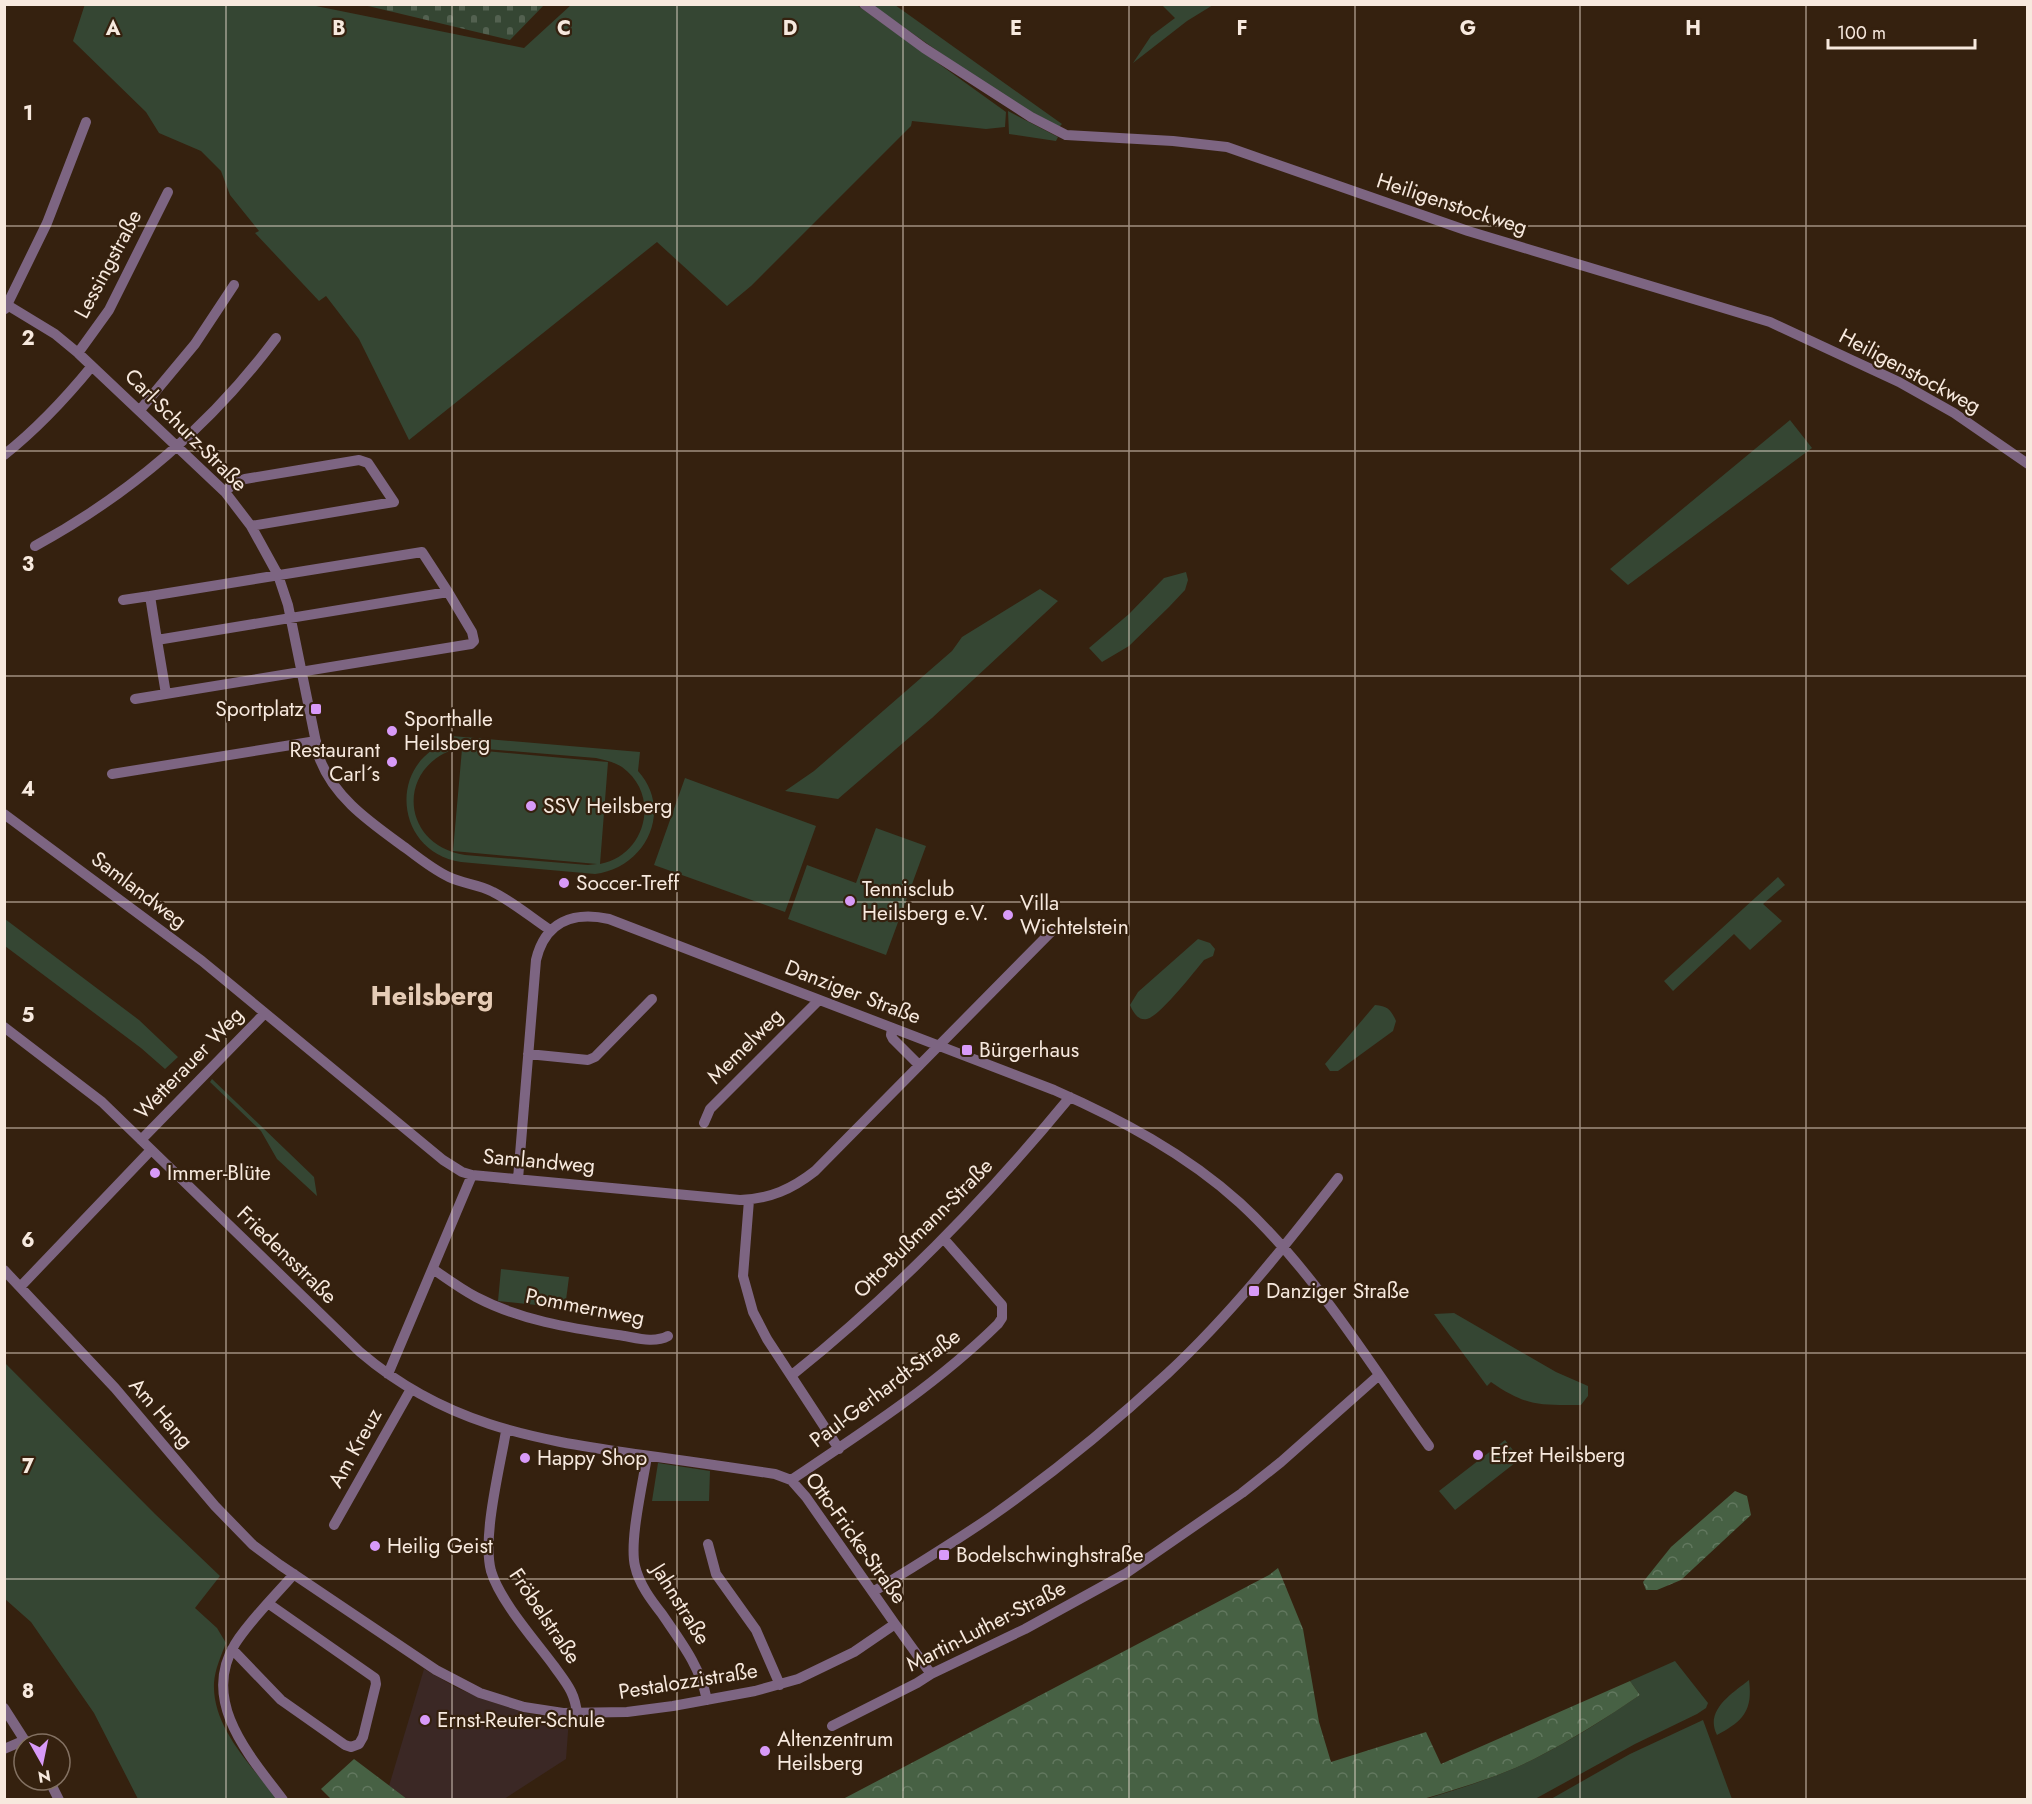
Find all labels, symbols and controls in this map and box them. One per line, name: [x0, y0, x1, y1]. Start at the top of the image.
scale bar: [1828, 12, 1975, 50]
text: A: [105, 14, 121, 43]
text: B: [332, 14, 346, 43]
text: C: [557, 14, 571, 43]
text: D: [783, 14, 797, 43]
text: E: [1010, 14, 1022, 43]
text: F: [1236, 14, 1248, 43]
text: G: [1460, 14, 1476, 43]
text: H: [1685, 14, 1701, 43]
text: 100 m: [1837, 20, 1886, 46]
text: 1: [23, 99, 33, 128]
street label: Heiligenstockweg: [1373, 166, 1531, 242]
street label: Lessingstraße: [67, 204, 149, 324]
street label: Heiligenstockweg: [1834, 321, 1986, 421]
text: 2: [21, 324, 35, 353]
street label: Carl-Schurz-Straße: [118, 362, 254, 498]
text: 3: [22, 550, 34, 579]
place label: Sportplatz: [215, 694, 304, 724]
marker: Sportplatz: [309, 702, 323, 716]
place label: Sporthalle Heilsberg: [404, 704, 493, 758]
marker: Sporthalle Heilsberg: [385, 724, 399, 738]
place label: Restaurant Carl´s: [289, 735, 380, 789]
marker: Restaurant Carl´s: [385, 755, 399, 769]
text: 4: [21, 775, 35, 804]
place label: SSV Heilsberg: [543, 791, 672, 821]
marker: SSV Heilsberg: [524, 799, 538, 813]
street label: Samlandweg: [85, 844, 193, 936]
place label: Soccer-Treff: [576, 868, 680, 898]
place label: Tennisclub Heilsberg e.V.: [862, 874, 989, 928]
marker: Soccer-Treff: [557, 876, 571, 890]
place label: Villa Wichtelstein: [1020, 888, 1129, 942]
marker: Tennisclub Heilsberg e.V.: [843, 894, 857, 908]
marker: Villa Wichtelstein: [1001, 908, 1015, 922]
street label: Danziger Straße: [781, 952, 925, 1032]
district label: Heilsberg: [370, 976, 494, 1015]
street label: Wetterauer Weg: [128, 1000, 250, 1126]
text: 5: [22, 1001, 35, 1030]
street label: Memelweg: [700, 1001, 790, 1091]
place label: Bürgerhaus: [979, 1035, 1079, 1065]
marker: Bürgerhaus: [960, 1043, 974, 1057]
street label: Samlandweg: [482, 1141, 596, 1181]
street label: Otto-Bußmann-Straße: [846, 1151, 1000, 1305]
place label: Immer-Blüte: [167, 1158, 271, 1188]
marker: Immer-Blüte: [148, 1166, 162, 1180]
street label: Friedensstraße: [230, 1199, 344, 1311]
text: 6: [21, 1226, 35, 1255]
place label: Danziger Straße: [1266, 1276, 1410, 1306]
street label: Pommernweg: [523, 1281, 647, 1333]
marker: Danziger Straße: [1247, 1284, 1261, 1298]
street label: Paul-Gerhardt-Straße: [803, 1321, 967, 1455]
street label: Am Hang: [122, 1371, 200, 1455]
street label: Am Kreuz: [321, 1402, 389, 1493]
place label: Efzet Heilsberg: [1490, 1440, 1625, 1470]
place label: Happy Shop: [537, 1443, 647, 1473]
marker: Efzet Heilsberg: [1471, 1448, 1485, 1462]
marker: Happy Shop: [518, 1451, 532, 1465]
text: 7: [22, 1452, 35, 1481]
street label: Otto-Fricke-Straße: [798, 1466, 914, 1610]
place label: Heilig Geist: [387, 1531, 493, 1561]
marker: Heilig Geist: [368, 1539, 382, 1553]
place label: Bodelschwinghstraße: [956, 1540, 1144, 1570]
marker: Bodelschwinghstraße: [937, 1548, 951, 1562]
street label: Jahnstraße: [643, 1555, 718, 1651]
street label: Fröbelstraße: [502, 1562, 588, 1670]
street label: Martin-Luther-Straße: [901, 1573, 1071, 1679]
street label: Pestalozzistraße: [616, 1655, 760, 1707]
text: 8: [22, 1677, 34, 1706]
place label: Ernst-Reuter-Schule: [437, 1705, 605, 1735]
marker: Ernst-Reuter-Schule: [418, 1713, 432, 1727]
place label: Altenzentrum Heilsberg: [777, 1724, 893, 1778]
north arrow: [12, 1732, 72, 1792]
marker: Altenzentrum Heilsberg: [758, 1744, 772, 1758]
text: N: [36, 1764, 52, 1789]

